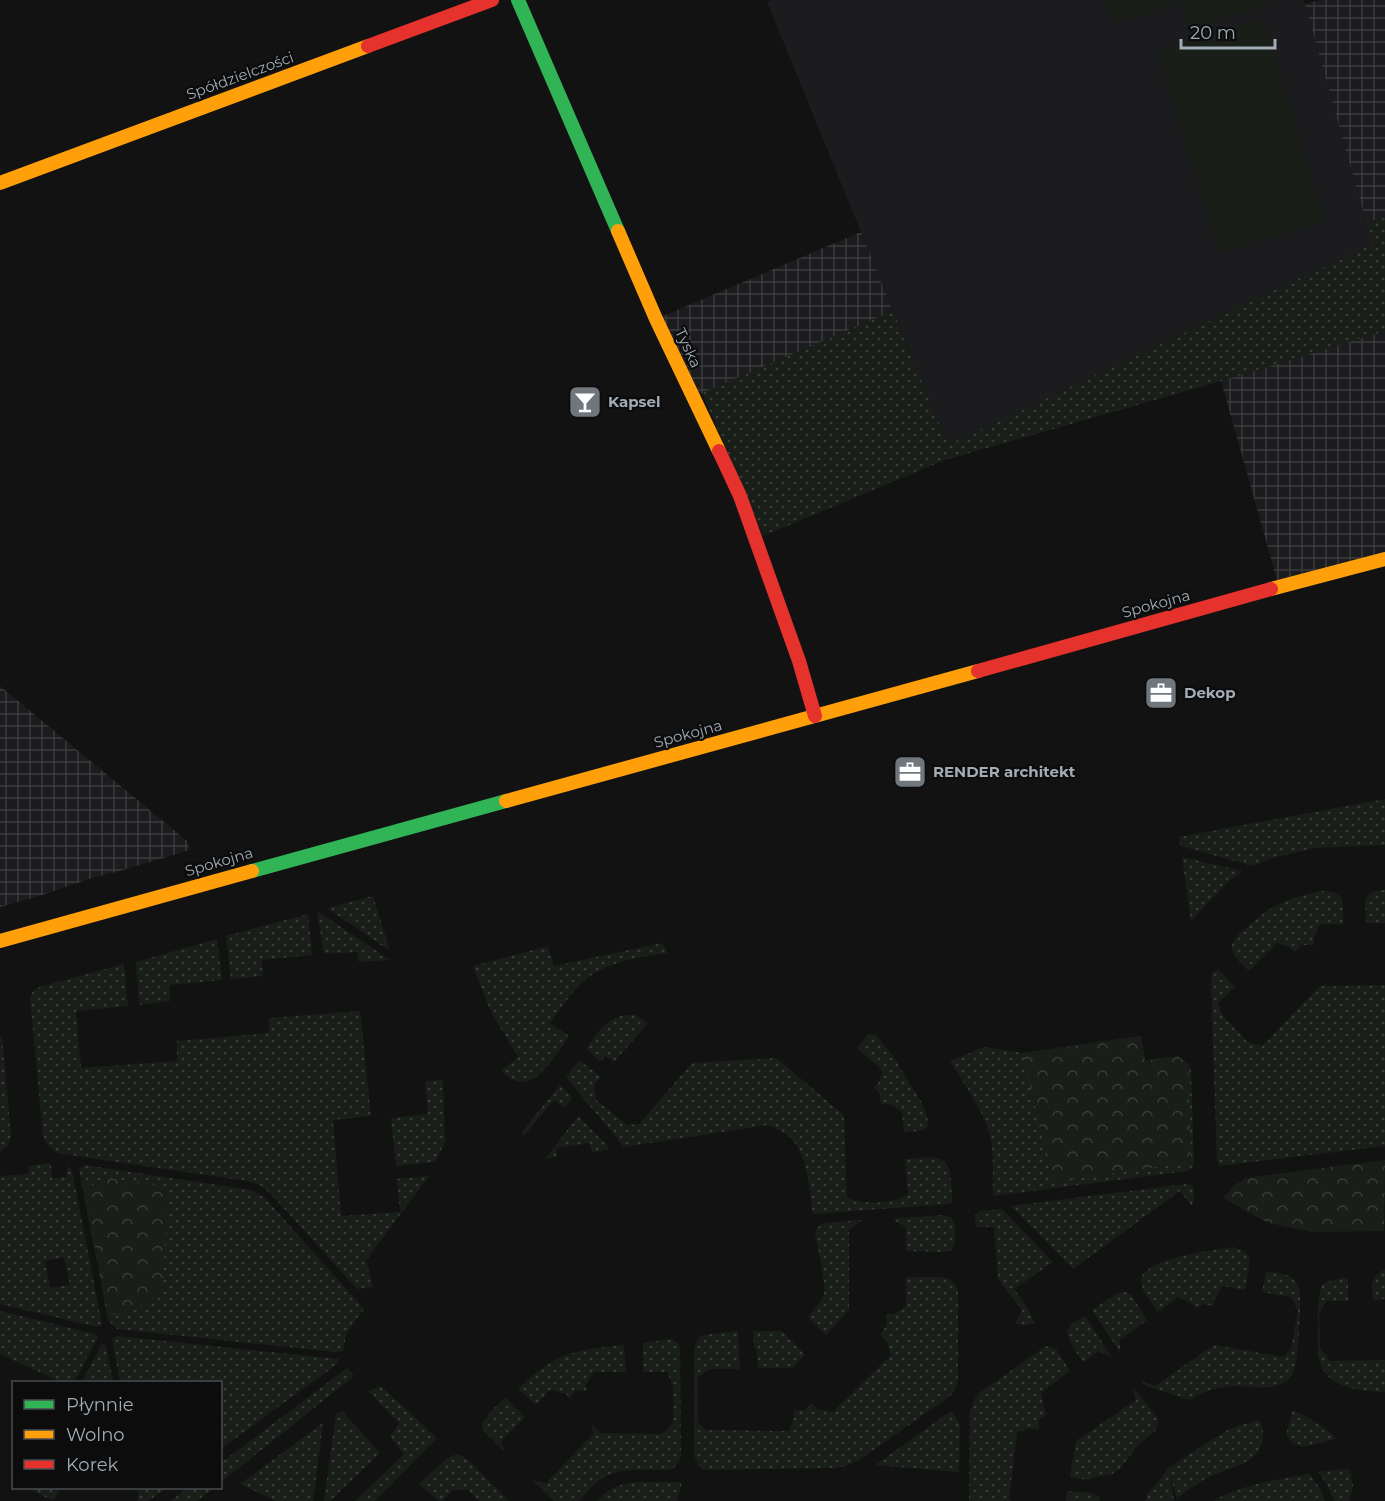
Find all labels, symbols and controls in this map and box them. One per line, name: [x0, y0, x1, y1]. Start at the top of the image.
scale bar: [1181, 12, 1276, 50]
text: 20 m: [1190, 22, 1236, 44]
street label: Spółdzielczości: [184, 47, 296, 104]
street label: Tyska: [671, 325, 706, 371]
bar icon: Kapsel: [567, 384, 603, 420]
place label: Kapsel: [608, 392, 660, 411]
street label: Spokojna: [1120, 585, 1192, 622]
office icon: Dekop: [1143, 675, 1179, 711]
place label: Dekop: [1184, 683, 1236, 702]
street label: Spokojna: [652, 715, 724, 752]
office icon: RENDER architekt: [892, 754, 928, 790]
place label: RENDER architekt: [933, 762, 1076, 781]
street label: Spokojna: [183, 843, 255, 880]
legend: [12, 1381, 222, 1489]
text: Płynnie: [66, 1394, 134, 1416]
text: Wolno: [66, 1424, 125, 1446]
text: Korek: [66, 1454, 119, 1476]

